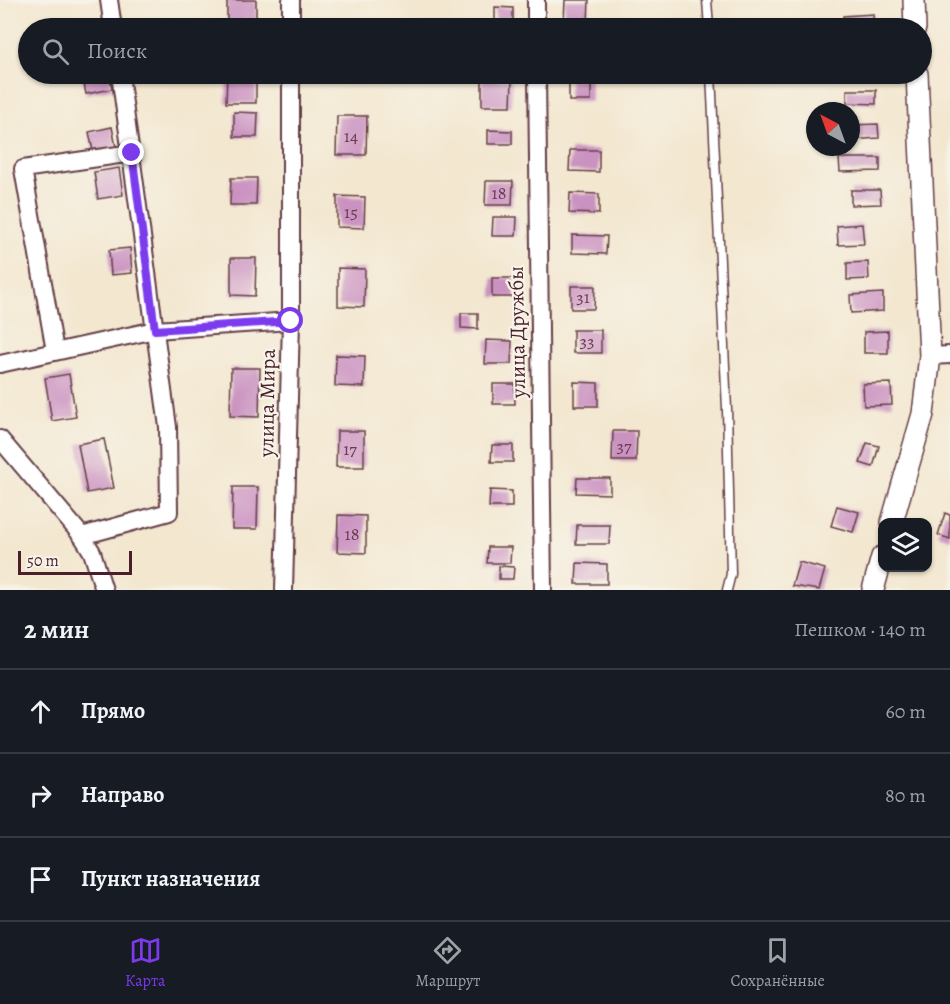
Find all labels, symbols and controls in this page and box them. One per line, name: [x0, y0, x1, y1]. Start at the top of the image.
search box: [18, 18, 932, 84]
icon: search: [39, 35, 72, 68]
text: Поиск: [87, 36, 147, 66]
north arrow: [806, 102, 860, 156]
house number: 14: [344, 124, 358, 148]
route end: [118, 139, 144, 165]
house number: 18: [492, 181, 506, 205]
house number: 15: [344, 200, 358, 224]
street label: улица Дружбы: [502, 266, 532, 399]
house number: 31: [576, 285, 590, 309]
route start: [277, 307, 303, 333]
house number: 33: [580, 329, 594, 353]
street label: улица Мира: [252, 348, 282, 458]
house number: 37: [616, 434, 632, 458]
house number: 17: [343, 437, 357, 461]
map controls: [878, 518, 932, 572]
button: layers: [878, 518, 932, 572]
house number: 18: [345, 522, 359, 546]
scale bar: [18, 548, 132, 576]
text: 50 m: [27, 550, 59, 572]
text: 2 мин: [24, 612, 89, 647]
text: Пешком · 140 m: [794, 616, 926, 643]
icon: ahead: [24, 695, 57, 728]
text: Прямо: [81, 696, 145, 726]
text: 60 m: [886, 698, 926, 725]
icon: right: [24, 779, 57, 812]
text: Направо: [81, 780, 164, 810]
text: 80 m: [885, 782, 926, 809]
icon: arrive: [24, 863, 57, 896]
text: Пункт назначения: [81, 864, 260, 894]
tab: Карта: [125, 934, 165, 992]
tab: Маршрут: [416, 934, 480, 992]
tab: Сохранённые: [731, 934, 825, 992]

